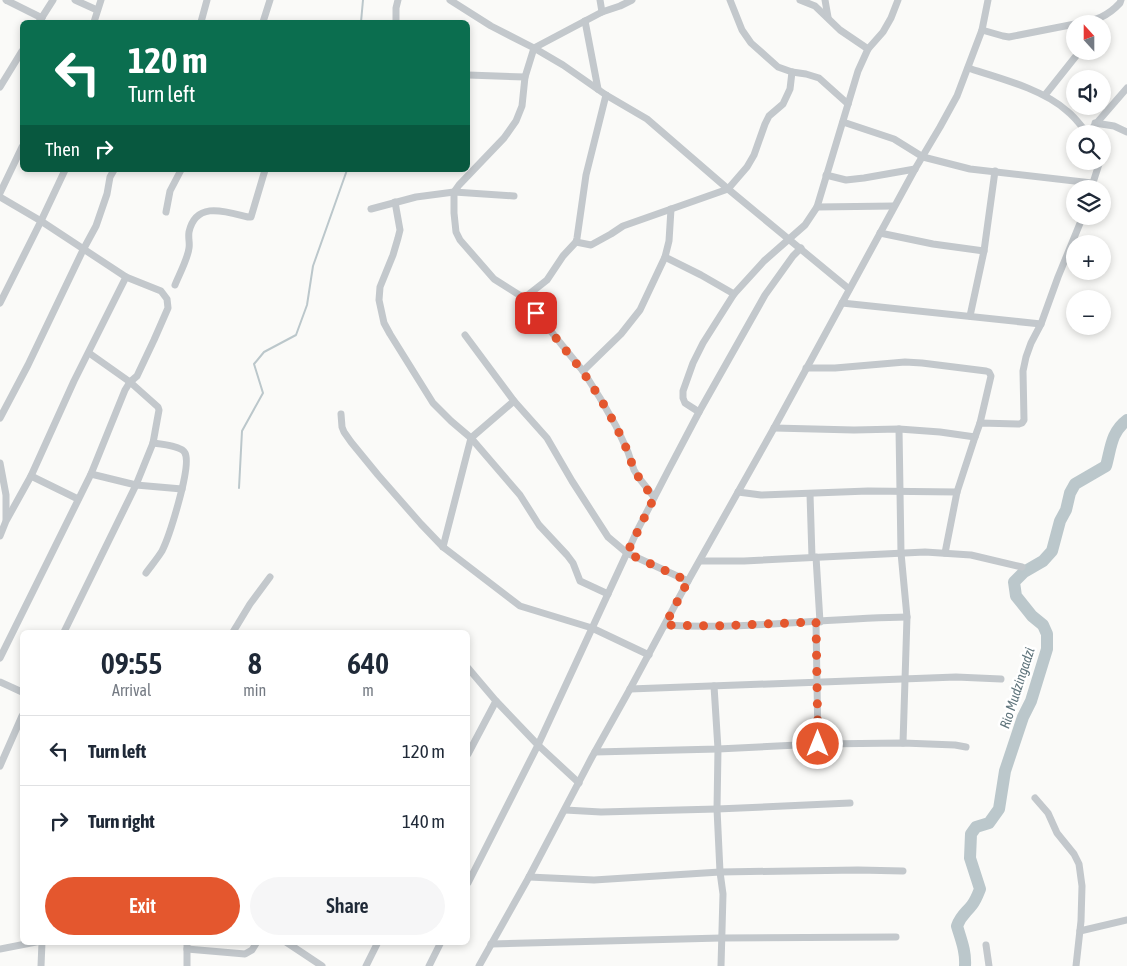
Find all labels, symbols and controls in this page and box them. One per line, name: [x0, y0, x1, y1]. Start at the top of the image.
north arrow: [1066, 15, 1111, 60]
map controls: [1066, 15, 1111, 335]
icon: left: [45, 40, 110, 105]
text: 120 m: [128, 40, 207, 80]
button: sound: [1066, 70, 1111, 115]
text: Turn left: [128, 81, 195, 107]
button: search: [1066, 125, 1111, 170]
icon: right: [90, 135, 118, 163]
text: Then: [45, 138, 80, 160]
button: layers: [1066, 180, 1111, 225]
button: +: [1066, 235, 1111, 280]
button: −: [1066, 290, 1111, 335]
pin: [515, 292, 557, 334]
icon: arrive: [522, 299, 550, 327]
water label: Rio Mudzingadzi: [996, 645, 1038, 731]
text: 09:55: [101, 646, 162, 680]
text: 8: [248, 646, 262, 680]
text: 640: [347, 646, 389, 680]
text: Arrival: [112, 681, 151, 699]
text: min: [243, 681, 266, 699]
text: m: [362, 681, 374, 699]
position arrow: [791, 717, 843, 769]
icon: left: [45, 737, 73, 765]
text: Turn left: [88, 740, 146, 762]
text: 120 m: [402, 740, 445, 762]
icon: right: [45, 807, 73, 835]
text: Turn right: [88, 810, 155, 832]
text: 140 m: [402, 810, 445, 832]
button: Exit: [45, 877, 240, 935]
button: Share: [250, 877, 445, 935]

